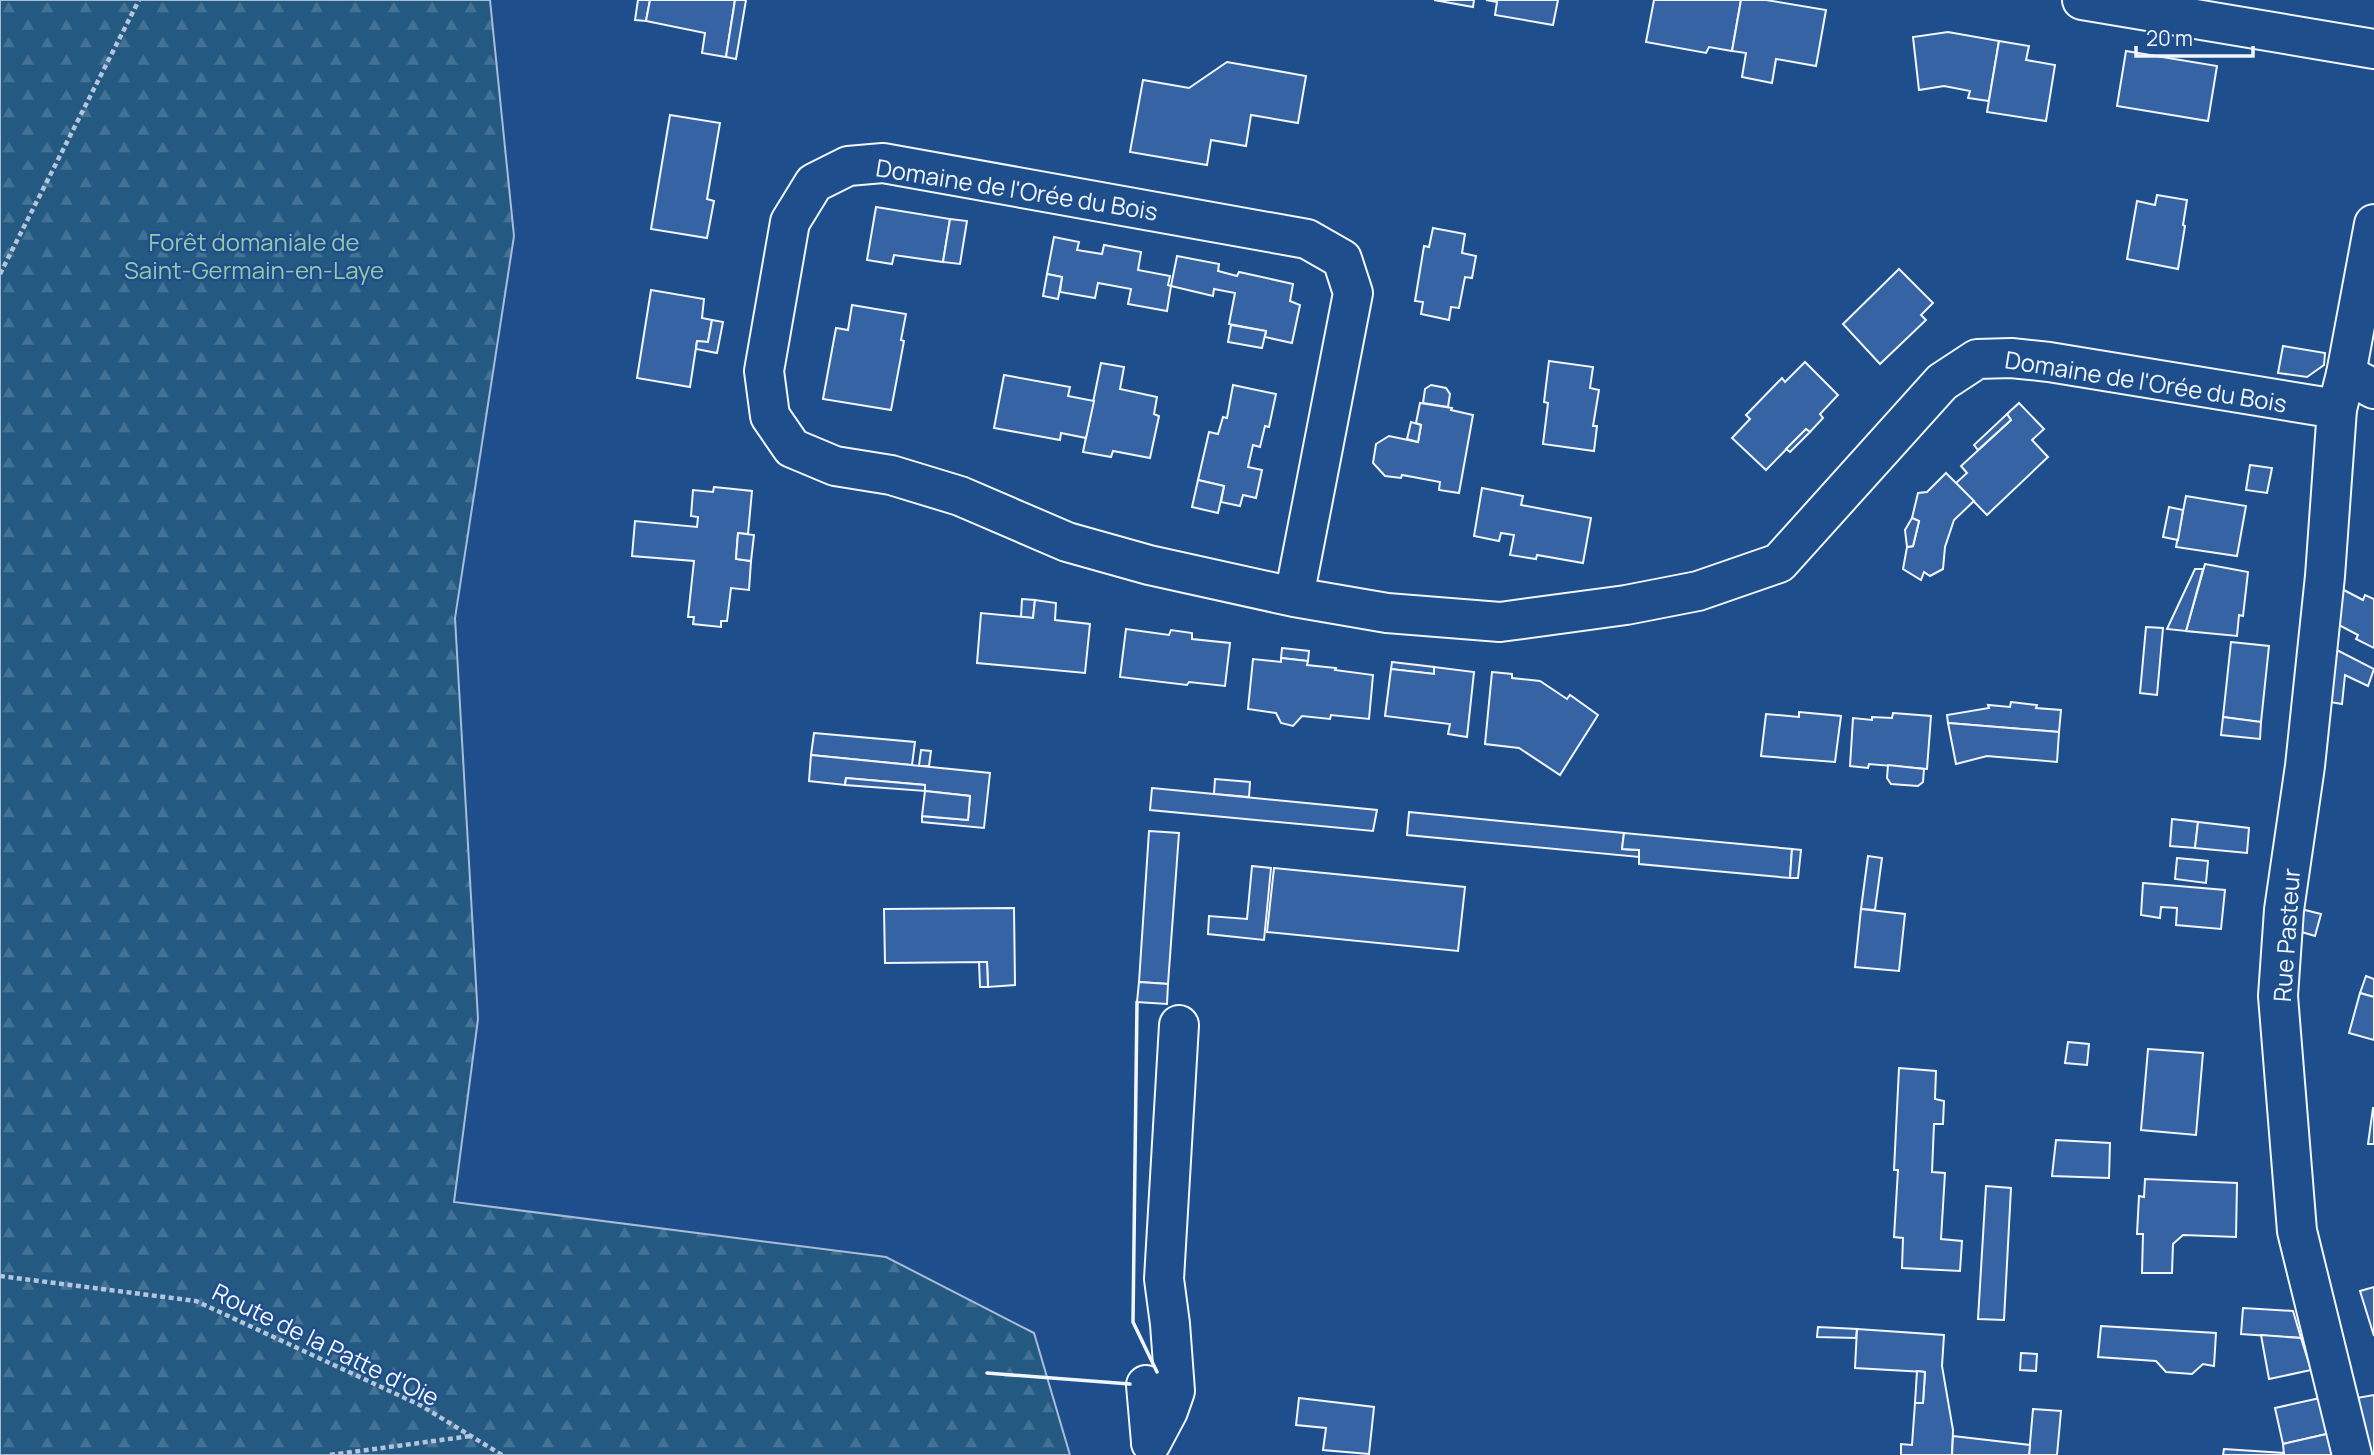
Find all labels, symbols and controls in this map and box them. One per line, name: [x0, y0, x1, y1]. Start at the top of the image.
scale bar: [2136, 14, 2253, 58]
text: 20 m: [2146, 24, 2193, 52]
street label: Domaine de l'Orée du Bois: [874, 150, 1160, 228]
park label: Forêt domaniale de Saint-Germain-en-Laye: [124, 225, 384, 286]
street label: Domaine de l'Orée du Bois: [2003, 342, 2289, 420]
street label: Rue Pasteur: [2265, 867, 2307, 1003]
street label: Route de la Patte d'Oie: [207, 1275, 445, 1413]

